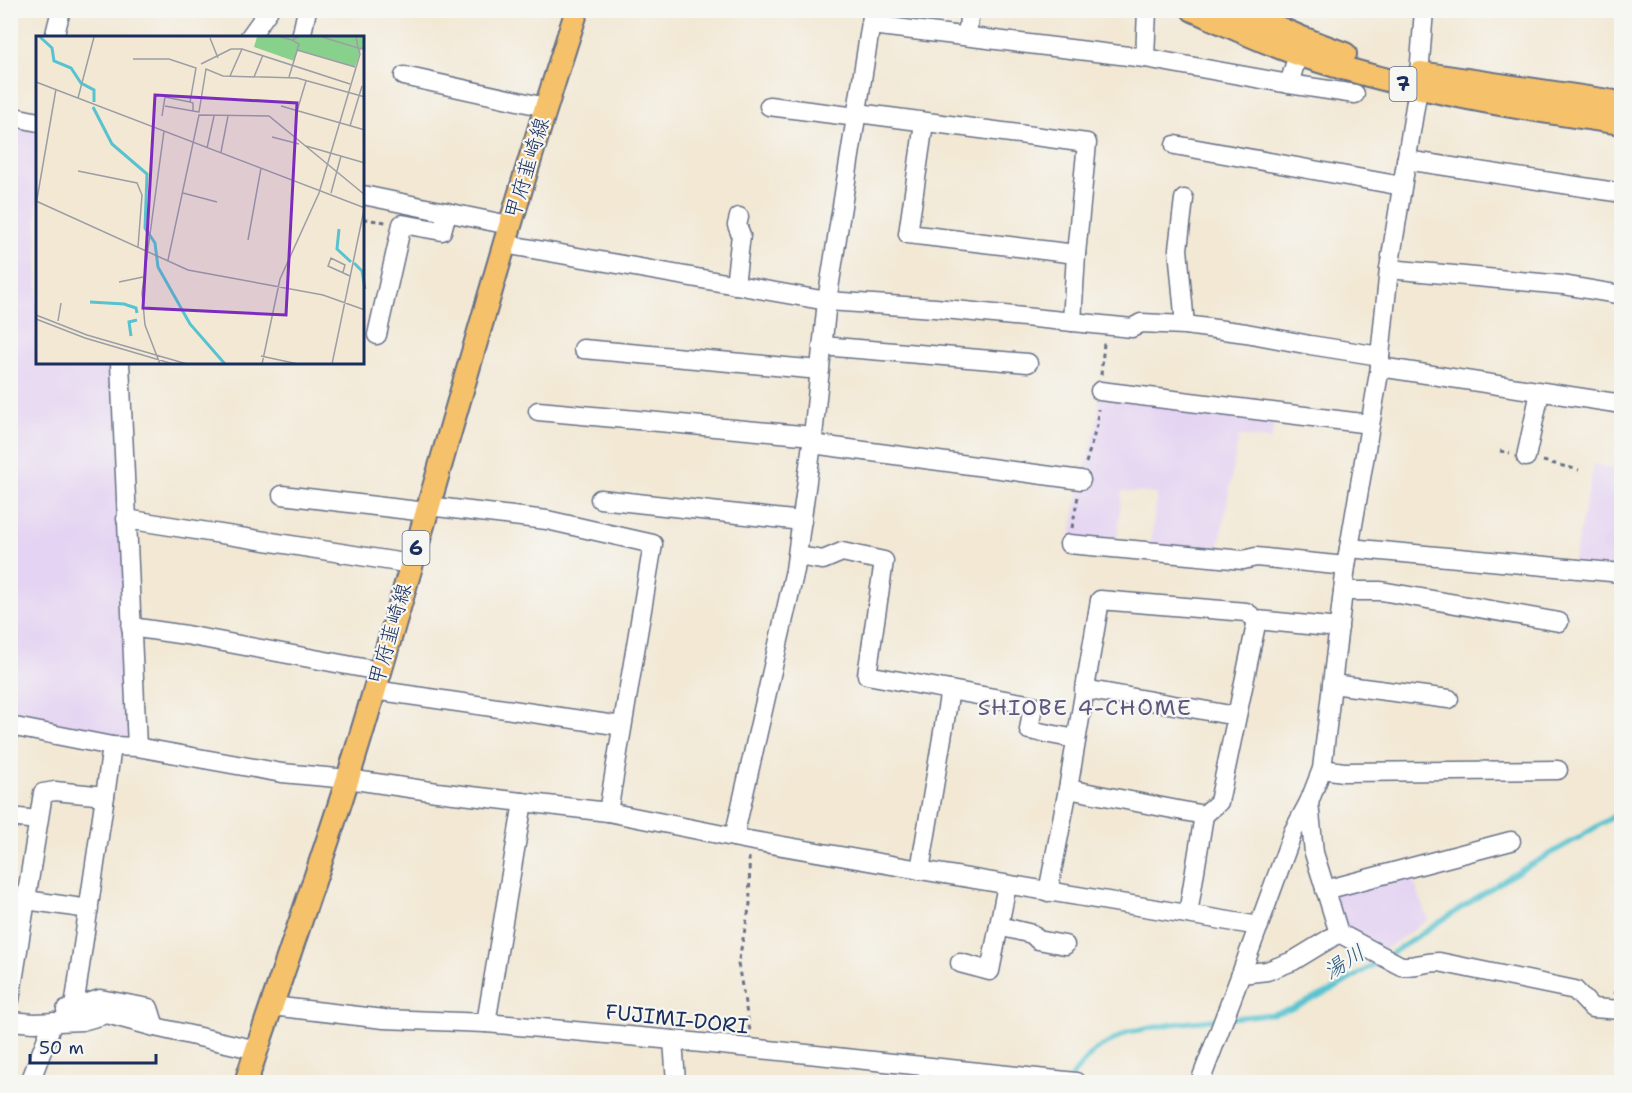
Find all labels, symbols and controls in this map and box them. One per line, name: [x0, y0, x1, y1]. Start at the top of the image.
inset map: [36, 36, 364, 364]
road number: 7: [1390, 67, 1416, 101]
street label: 甲府韮崎線: [498, 114, 556, 222]
road number: 6: [402, 531, 430, 565]
street label: 甲府韮崎線: [362, 580, 418, 688]
district label: SHIOBE 4-CHOME: [978, 693, 1192, 722]
water label: 湯川: [1318, 938, 1370, 986]
street label: FUJIMI-DORI: [604, 998, 750, 1040]
scale bar: [30, 1027, 156, 1065]
text: 50 m: [39, 1036, 84, 1060]

